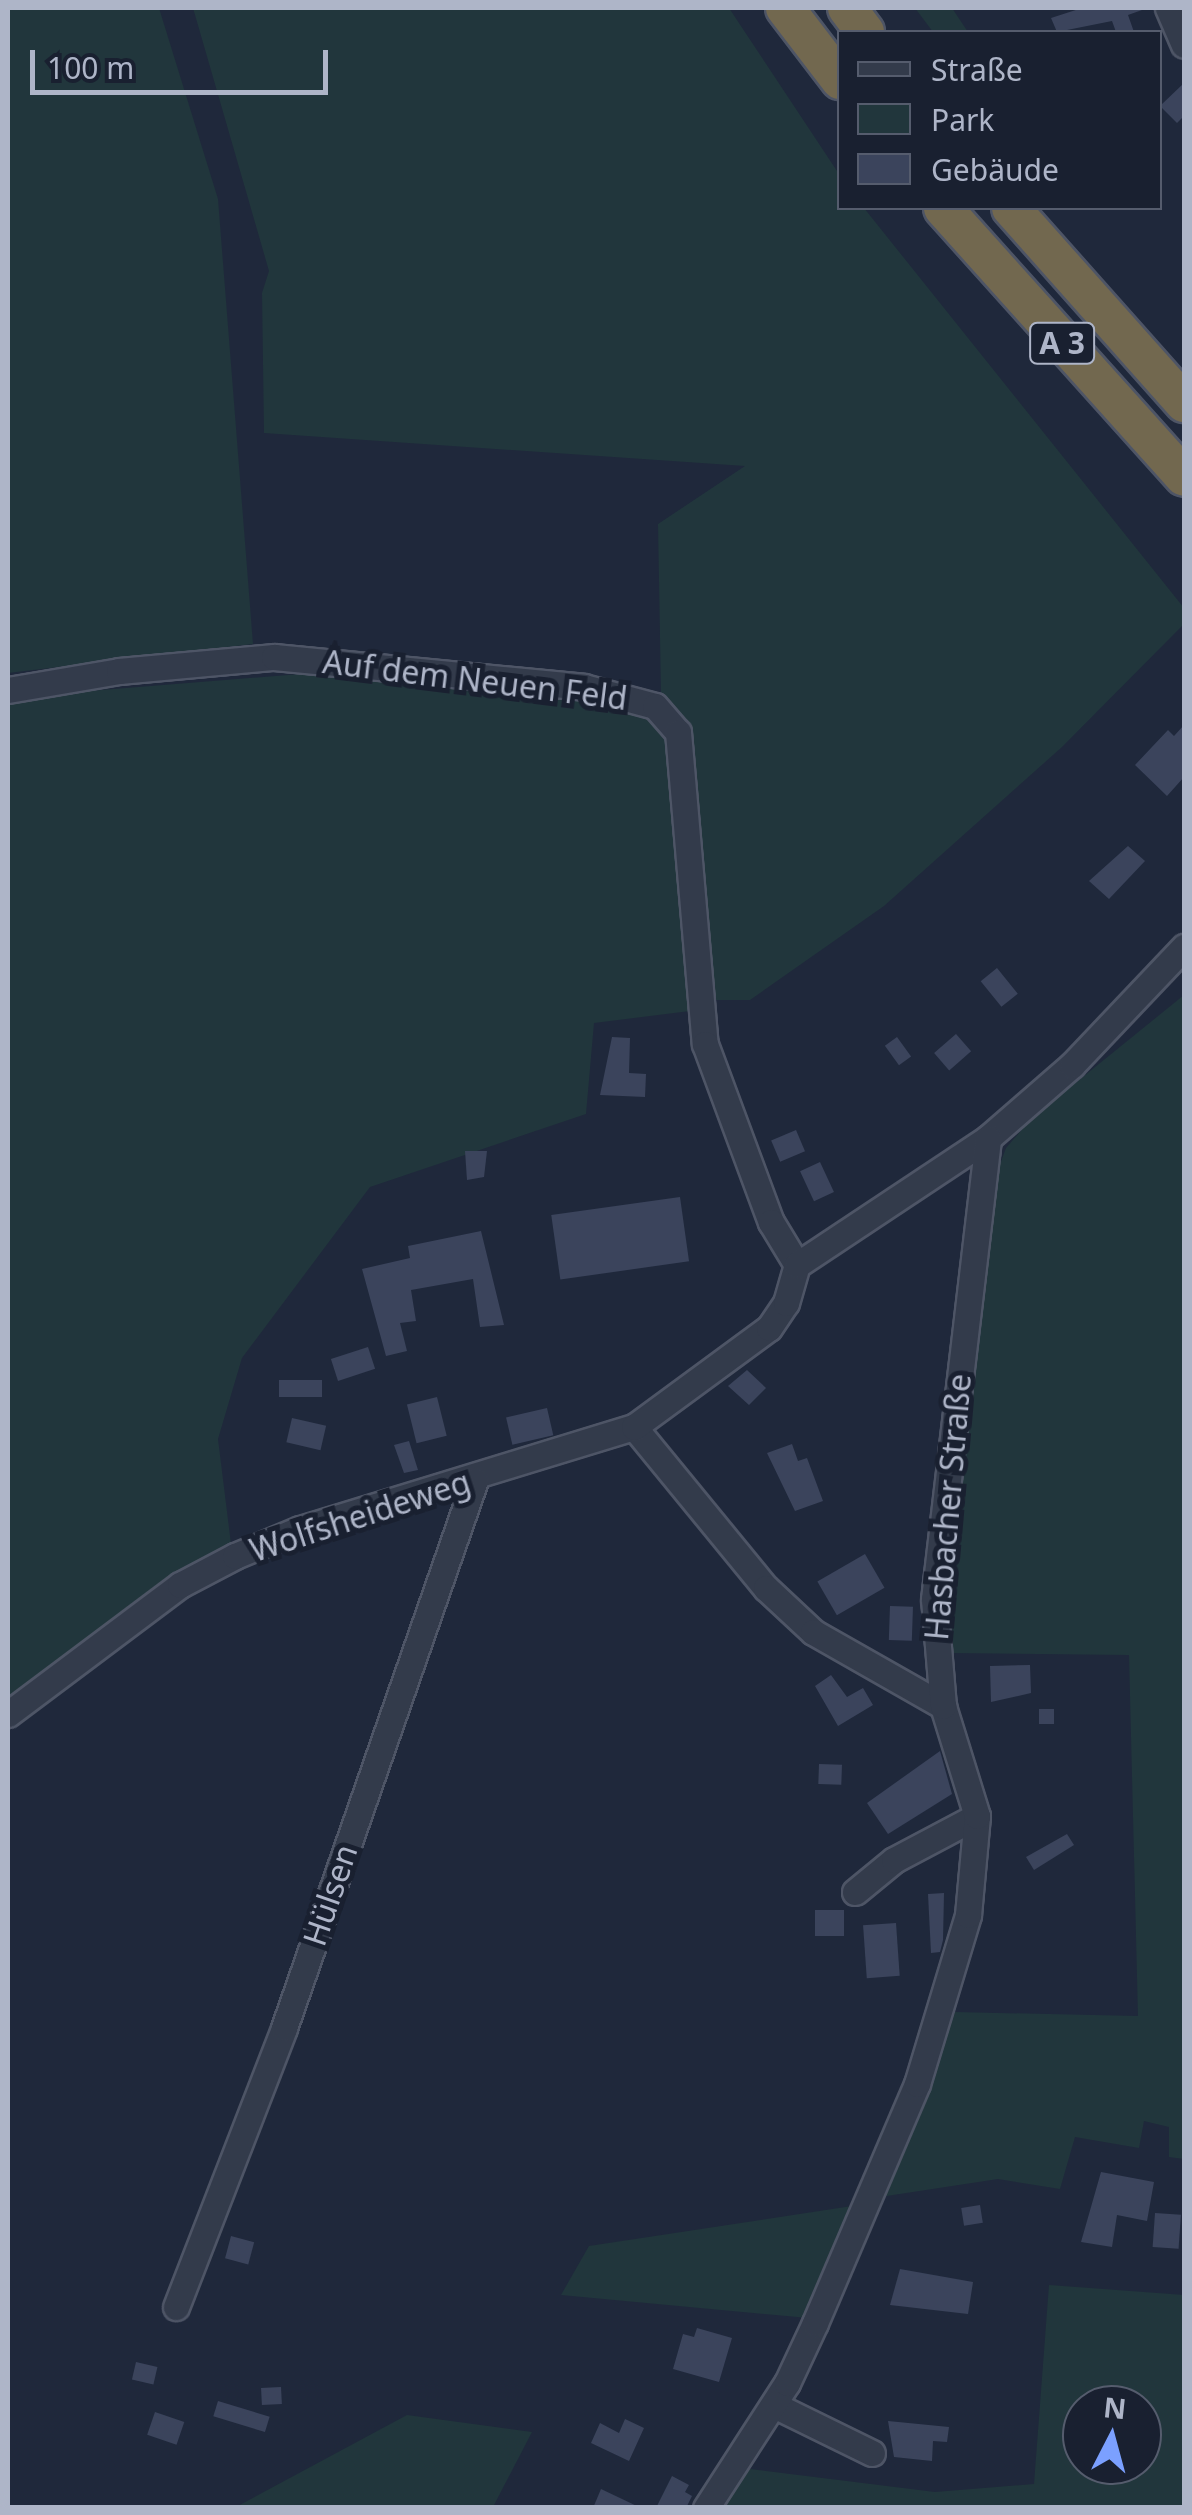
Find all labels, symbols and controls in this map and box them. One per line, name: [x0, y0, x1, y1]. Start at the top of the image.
scale bar: [35, 30, 332, 92]
legend: [837, 30, 1162, 210]
text: 100 m: [47, 47, 134, 88]
text: Straße: [931, 49, 1023, 90]
text: Park: [931, 99, 994, 140]
text: Gebäude: [931, 149, 1059, 190]
road number: A 3: [1027, 318, 1097, 368]
street label: Auf dem Neuen Feld: [321, 642, 629, 718]
street label: Hasbacher Straße: [917, 1372, 979, 1642]
street label: Wolfsheideweg: [245, 1462, 475, 1570]
street label: Hülsen: [295, 1839, 365, 1951]
north arrow: [1062, 2385, 1162, 2485]
text: N: [1102, 2387, 1128, 2427]

